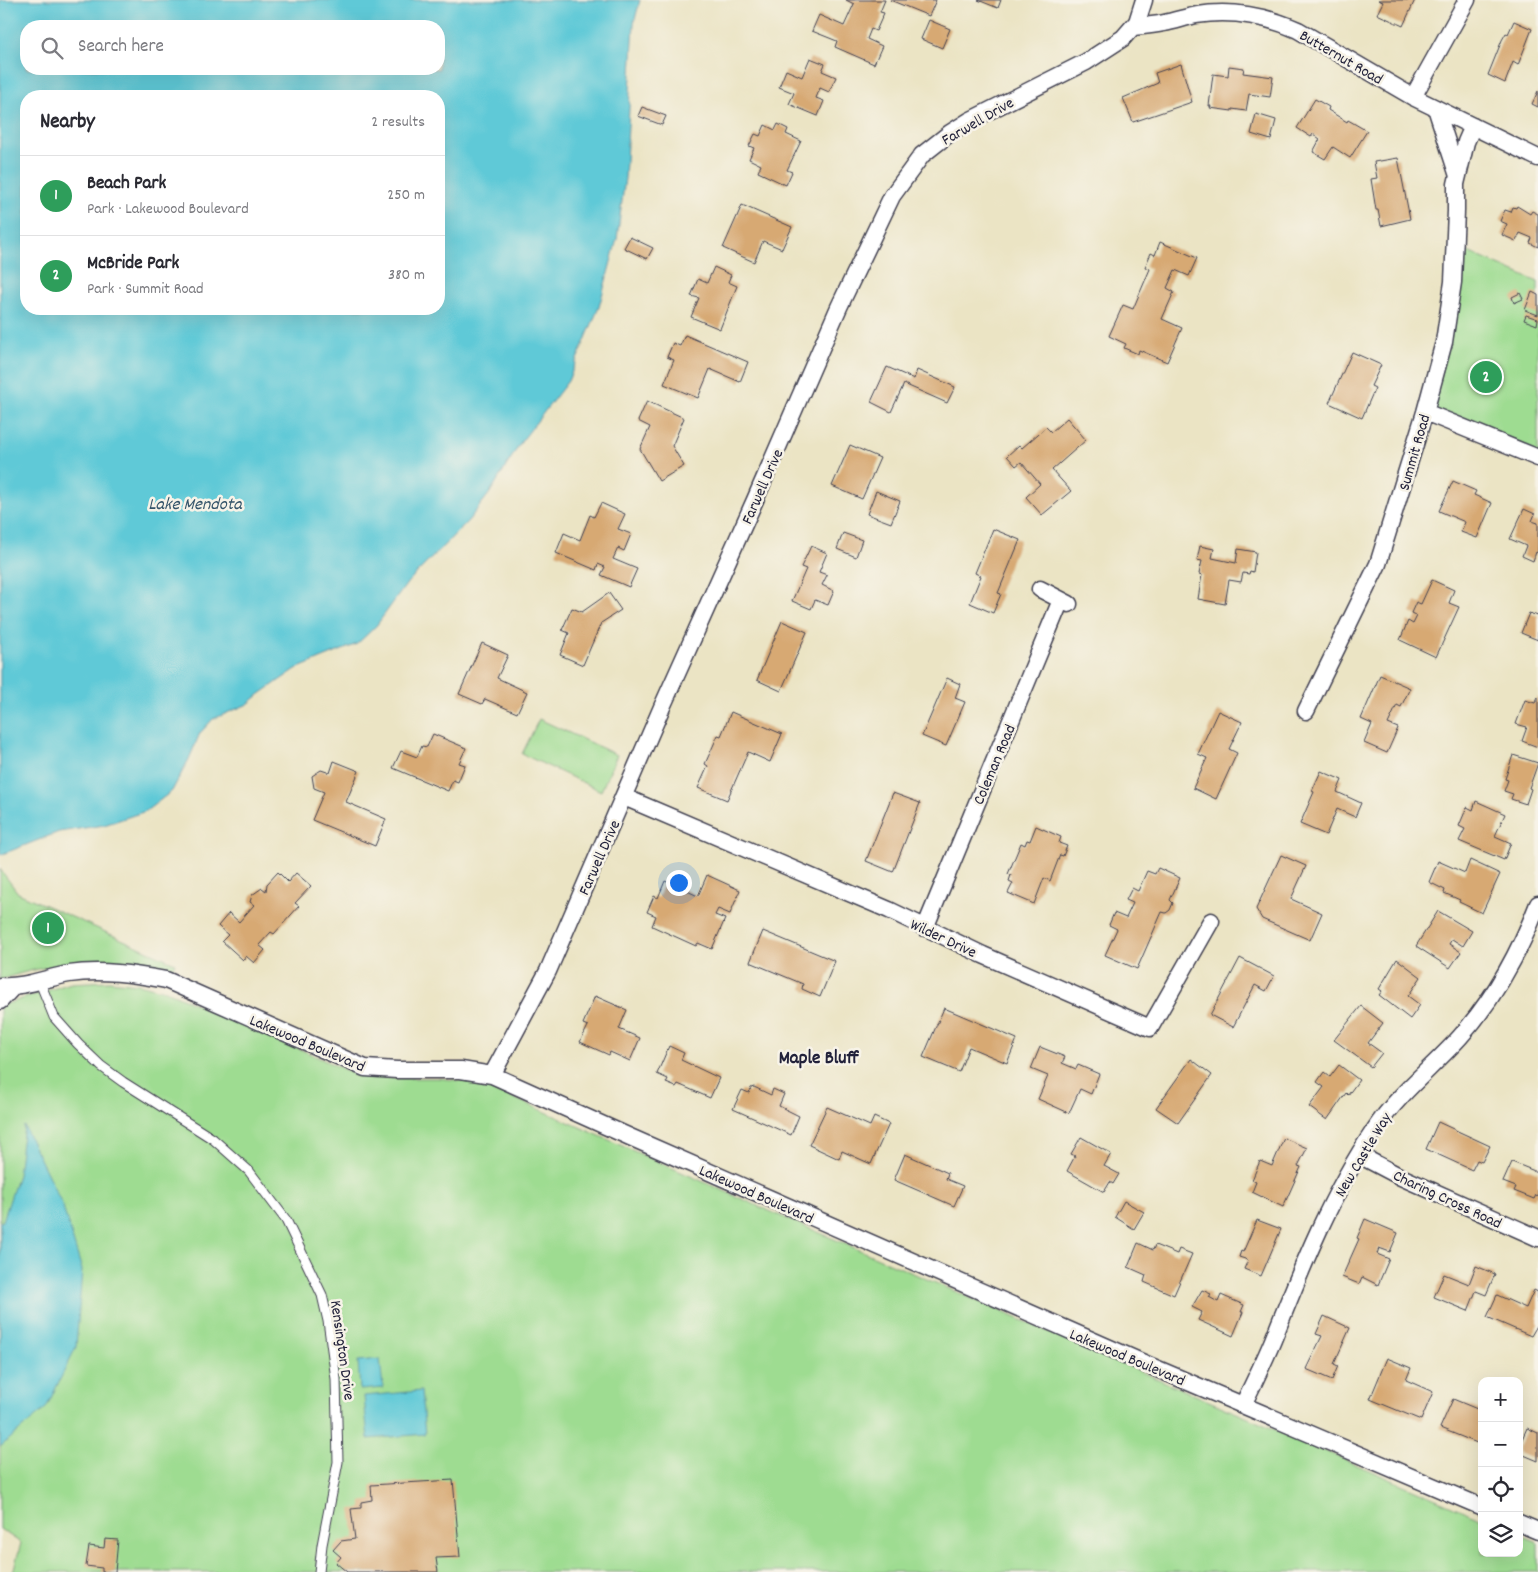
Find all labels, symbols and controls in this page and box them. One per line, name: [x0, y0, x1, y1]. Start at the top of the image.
search box: [20, 20, 445, 75]
street label: Butternut Road: [1295, 25, 1387, 91]
icon: search: [38, 34, 66, 62]
text: Search here: [78, 34, 164, 61]
street label: Farwell Drive: [938, 92, 1019, 152]
text: Nearby: [40, 108, 95, 138]
text: 2 results: [371, 111, 425, 134]
text: Beach Park: [87, 171, 166, 198]
text: 1: [54, 184, 58, 207]
text: 250 m: [387, 184, 425, 207]
text: Park · Lakewood Boulevard: [87, 198, 249, 221]
text: McBride Park: [87, 251, 179, 278]
text: 2: [53, 264, 60, 287]
text: 380 m: [388, 264, 425, 287]
text: Park · Summit Road: [87, 278, 204, 301]
pin: 2: [1470, 358, 1502, 396]
street label: Summit Road: [1394, 412, 1437, 494]
street label: Farwell Drive: [736, 446, 790, 528]
water label: Lake Mendota: [148, 493, 243, 518]
street label: Coleman Road: [968, 721, 1023, 809]
street label: Farwell Drive: [573, 817, 627, 899]
your location: [666, 870, 692, 896]
pin: 1: [32, 909, 64, 947]
street label: Wilder Drive: [906, 914, 980, 965]
street label: Lakewood Boulevard: [246, 1010, 368, 1079]
district label: Maple Bluff: [779, 1046, 859, 1073]
street label: New Castle Way: [1330, 1108, 1399, 1202]
street label: Lakewood Boulevard: [695, 1160, 817, 1231]
street label: Charing Cross Road: [1389, 1165, 1505, 1236]
street label: Kensington Drive: [323, 1299, 360, 1402]
street label: Lakewood Boulevard: [1066, 1324, 1188, 1393]
map controls: [1478, 1377, 1523, 1557]
button: +: [1478, 1377, 1523, 1422]
button: −: [1478, 1422, 1523, 1467]
button: locate: [1478, 1467, 1523, 1512]
button: layers: [1478, 1512, 1523, 1557]

